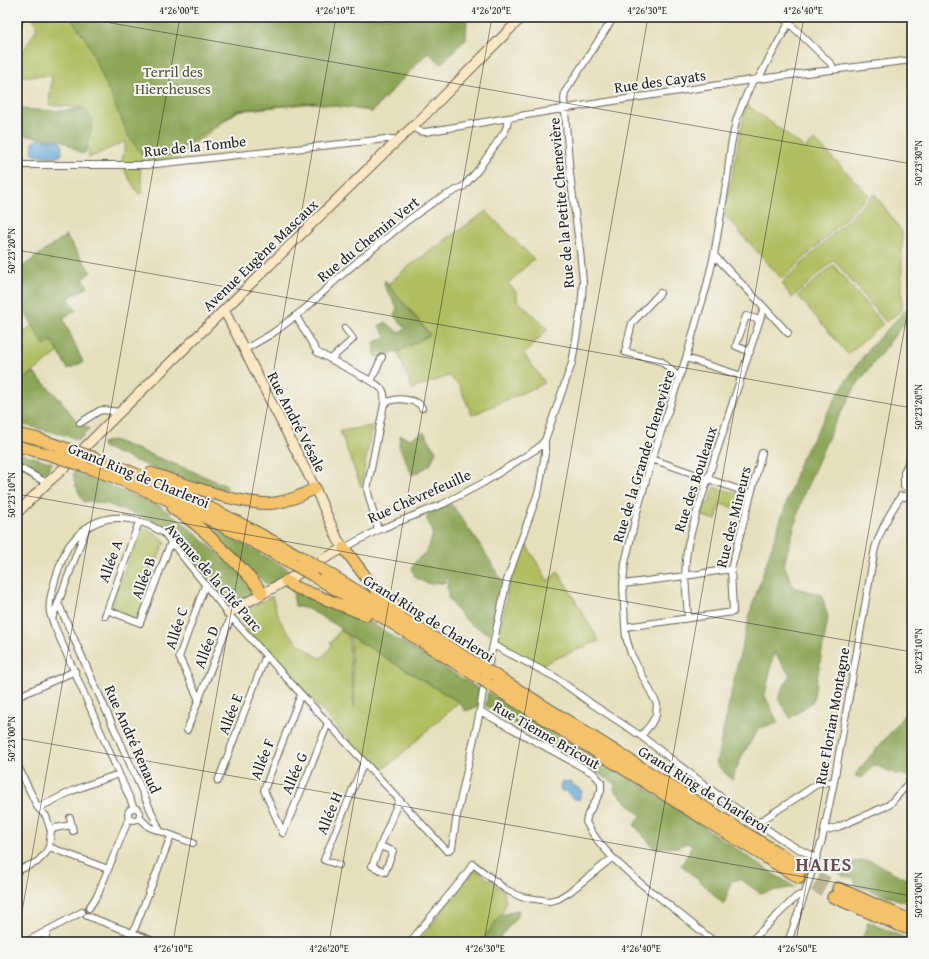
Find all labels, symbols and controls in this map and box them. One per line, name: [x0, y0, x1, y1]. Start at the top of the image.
text: 4°26'00"E: [159, 3, 199, 18]
text: 4°26'10"E: [315, 3, 355, 18]
text: 4°26'20"E: [471, 3, 511, 18]
text: 4°26'30"E: [627, 3, 667, 18]
text: 4°26'40"E: [783, 3, 823, 18]
park label: Terril des Hiercheuses: [135, 61, 211, 99]
street label: Rue des Cayats: [613, 64, 707, 98]
street label: Rue de la Petite Chenevière: [543, 117, 579, 289]
street label: Rue de la Tombe: [143, 130, 247, 162]
text: 50°23'30"N: [911, 140, 926, 186]
street label: Rue du Chemin Vert: [313, 191, 424, 287]
street label: Avenue Eugène Mascaux: [198, 194, 323, 316]
text: 50°23'20"N: [4, 228, 19, 274]
street label: Rue de la Grande Chenevière: [607, 367, 679, 545]
street label: Rue André Vésale: [263, 368, 331, 476]
text: 50°23'20"N: [911, 384, 926, 430]
street label: Rue des Bouleaux: [668, 423, 722, 534]
street label: Grand Ring de Charleroi: [65, 437, 213, 513]
street label: Rue Chèvrefeuille: [364, 464, 474, 528]
street label: Rue des Mineurs: [710, 464, 756, 570]
text: 50°23'10"N: [4, 472, 19, 518]
street label: Avenue de la Cité Parc: [161, 518, 267, 636]
street label: Allée A: [93, 537, 127, 585]
street label: Allée B: [126, 554, 160, 602]
street label: Grand Ring de Charleroi: [359, 569, 499, 667]
street label: Allée C: [159, 604, 193, 652]
street label: Allée D: [188, 623, 224, 671]
text: 50°23'10"N: [911, 628, 926, 674]
street label: Rue Florian Montagne: [810, 646, 854, 786]
street label: Rue André Renaud: [100, 682, 166, 796]
street label: Allée E: [213, 690, 248, 738]
street label: Rue Tienne Bricout: [490, 696, 605, 775]
text: 50°23'00"N: [4, 716, 19, 762]
street label: Allée F: [245, 736, 279, 782]
street label: Grand Ring de Charleroi: [634, 740, 774, 838]
street label: Allée G: [276, 749, 312, 797]
street label: Allée H: [311, 788, 347, 838]
district label: HAIES: [796, 850, 852, 878]
text: 50°23'00"N: [911, 872, 926, 918]
text: 4°26'10"E: [153, 941, 193, 956]
text: 4°26'20"E: [309, 941, 349, 956]
text: 4°26'30"E: [465, 941, 505, 956]
text: 4°26'40"E: [621, 941, 661, 956]
text: 4°26'50"E: [777, 941, 817, 956]

